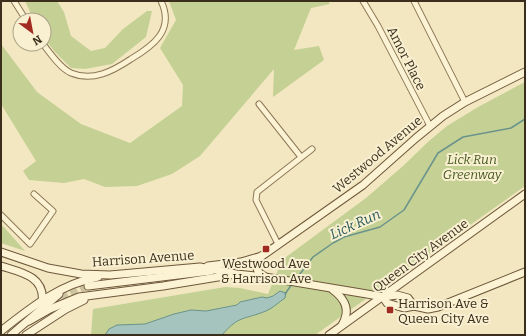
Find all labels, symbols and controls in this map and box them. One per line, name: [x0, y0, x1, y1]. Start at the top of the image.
north arrow: [12, 12, 52, 52]
street label: Amor Place: [384, 24, 429, 92]
text: N: [30, 32, 44, 48]
street label: Westwood Avenue: [330, 113, 425, 196]
park label: Lick Run Greenway: [443, 152, 503, 182]
water label: Lick Run: [327, 206, 383, 243]
street label: Queen City Avenue: [370, 216, 471, 295]
marker: Westwood Ave & Harrison Ave: [261, 244, 271, 254]
street label: Harrison Avenue: [91, 247, 195, 270]
place label: Westwood Ave & Harrison Ave: [221, 256, 311, 286]
place label: Harrison Ave & Queen City Ave: [398, 296, 489, 326]
marker: Harrison Ave & Queen City Ave: [385, 305, 395, 315]

